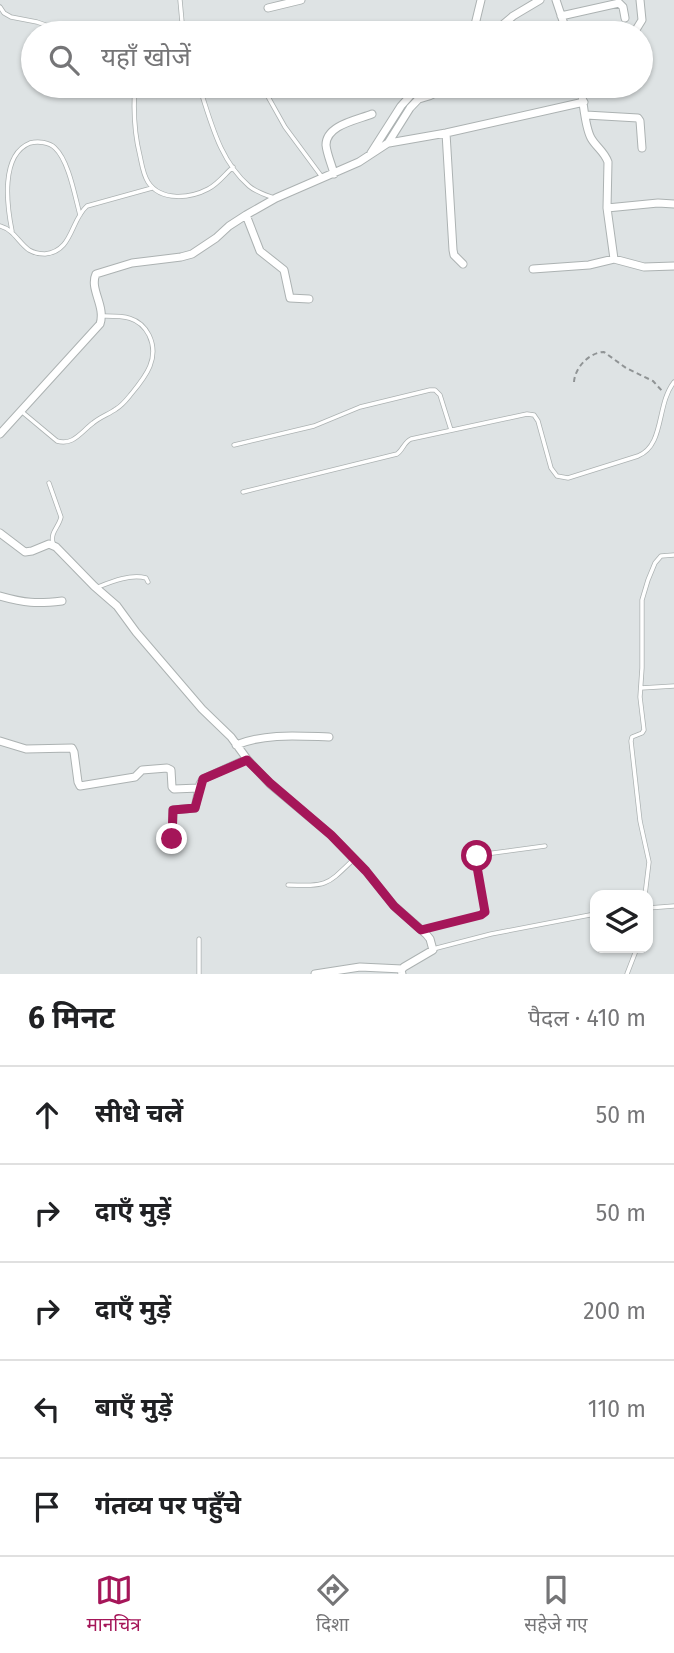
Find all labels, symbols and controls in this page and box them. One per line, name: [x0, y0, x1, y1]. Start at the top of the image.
search box: [21, 21, 653, 98]
icon: search: [45, 41, 83, 79]
text: यहाँ खोजें: [101, 42, 191, 73]
route end: [156, 823, 187, 854]
route start: [461, 840, 492, 871]
map controls: [590, 890, 653, 953]
button: layers: [590, 890, 653, 953]
text: 6 मिनट: [28, 1000, 115, 1036]
text: पैदल · 410 m: [528, 1004, 646, 1032]
icon: ahead: [28, 1096, 66, 1134]
text: सीधे चलें: [95, 1098, 183, 1129]
text: 50 m: [596, 1101, 646, 1129]
icon: right: [28, 1194, 66, 1232]
text: दाएँ मुड़ें: [95, 1196, 171, 1227]
text: 50 m: [596, 1199, 646, 1227]
icon: right: [28, 1292, 66, 1330]
text: दाएँ मुड़ें: [95, 1294, 171, 1325]
text: 200 m: [583, 1297, 646, 1325]
icon: left: [28, 1390, 66, 1428]
text: बाएँ मुड़ें: [95, 1392, 172, 1423]
text: 110 m: [588, 1395, 646, 1423]
icon: arrive: [28, 1488, 66, 1526]
text: गंतव्य पर पहुँचे: [95, 1490, 241, 1521]
tab: मानचित्र: [86, 1571, 141, 1639]
tab: दिशा: [314, 1571, 352, 1639]
tab: सहेजे गए: [524, 1571, 588, 1639]

